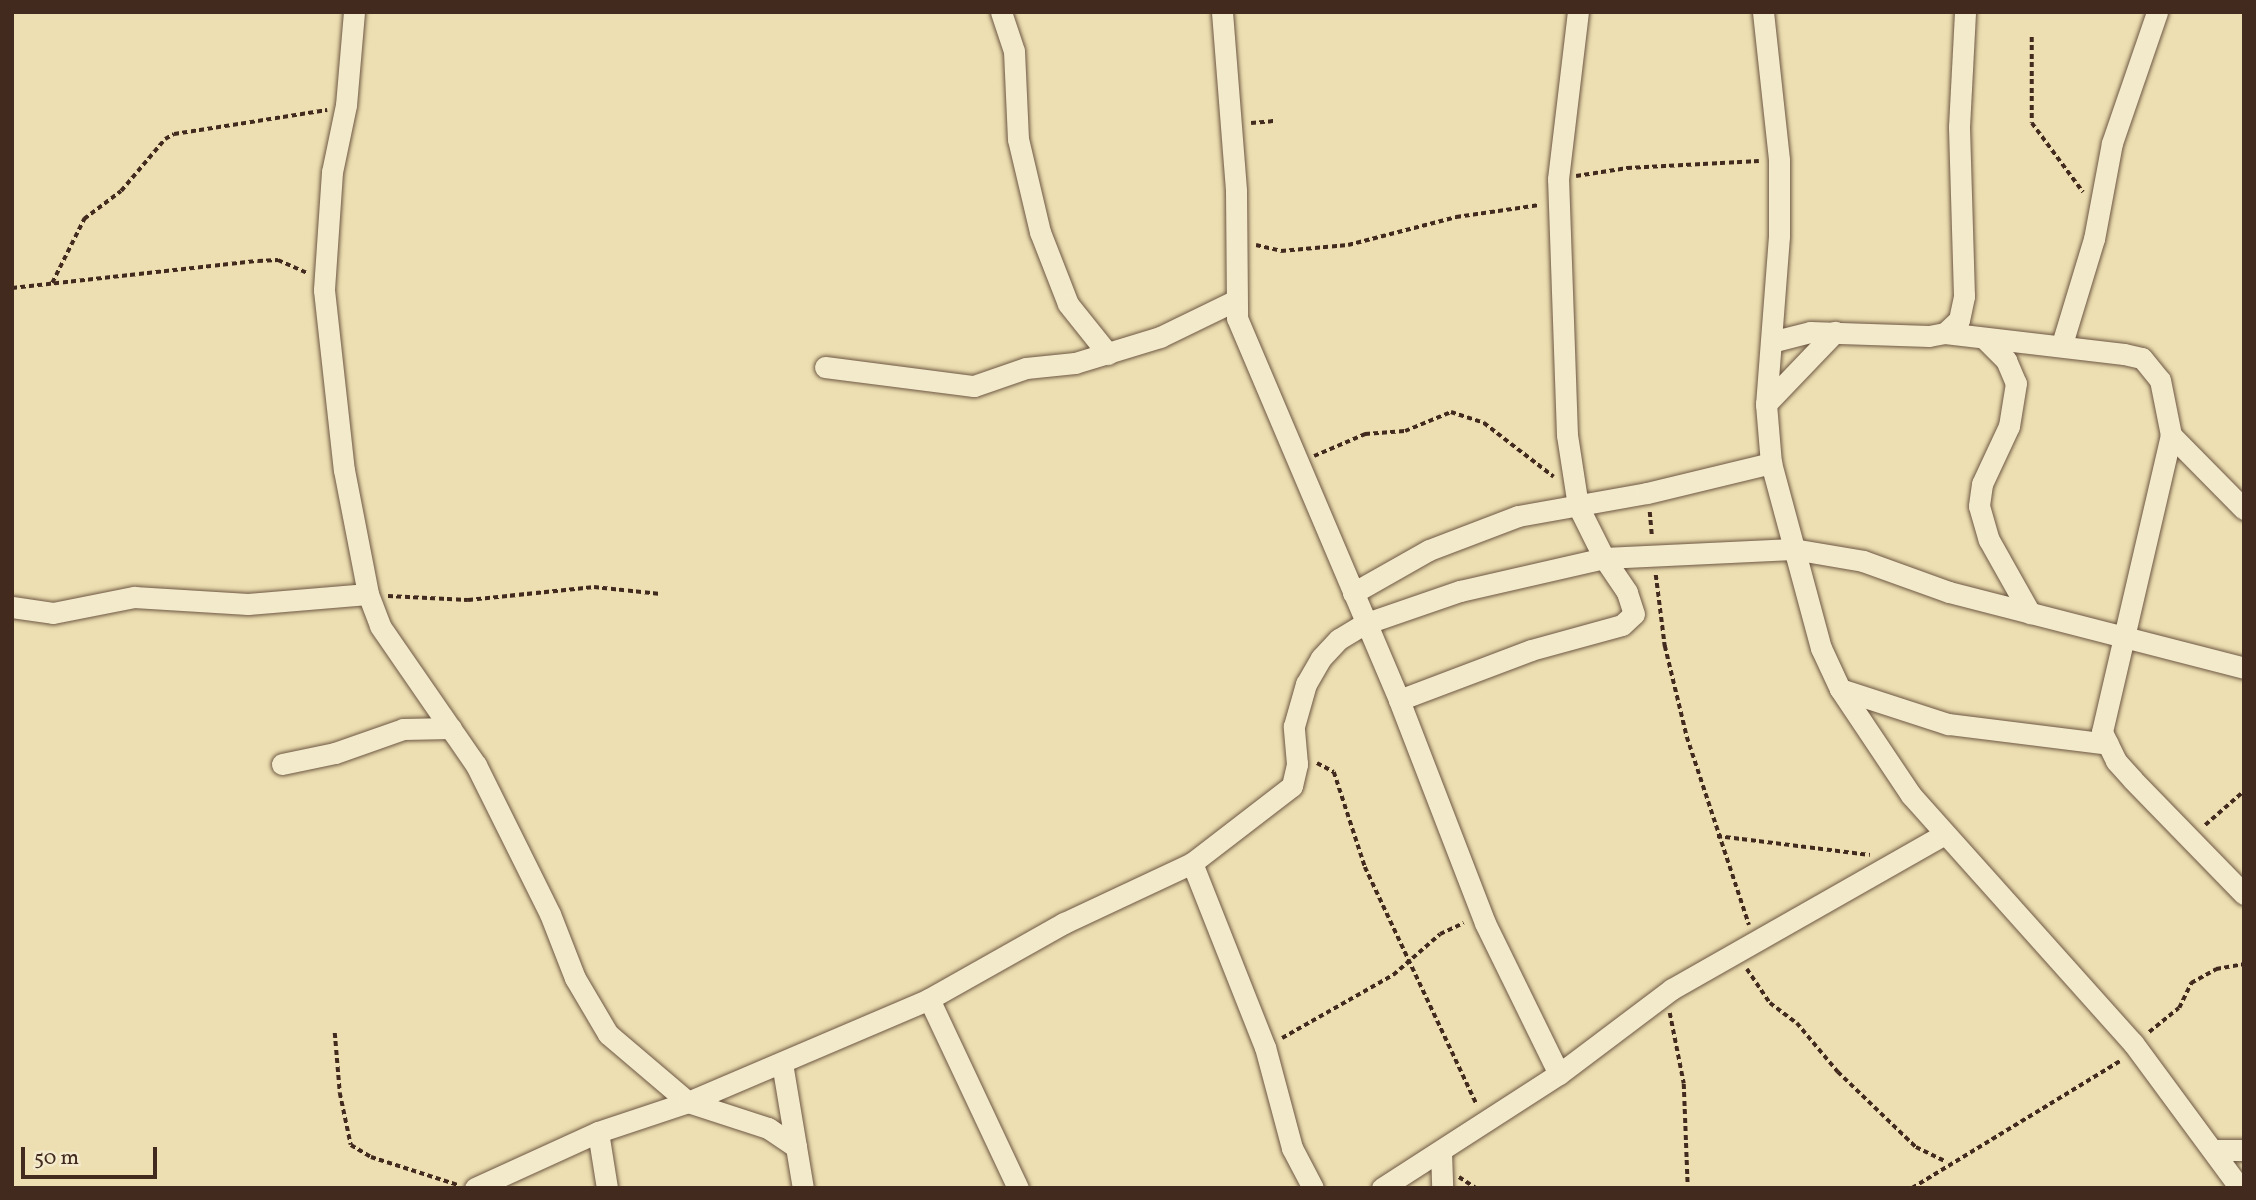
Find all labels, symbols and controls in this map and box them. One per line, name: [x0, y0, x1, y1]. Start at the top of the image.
scale bar: [24, 1134, 161, 1178]
text: 50 m: [34, 1144, 79, 1173]

